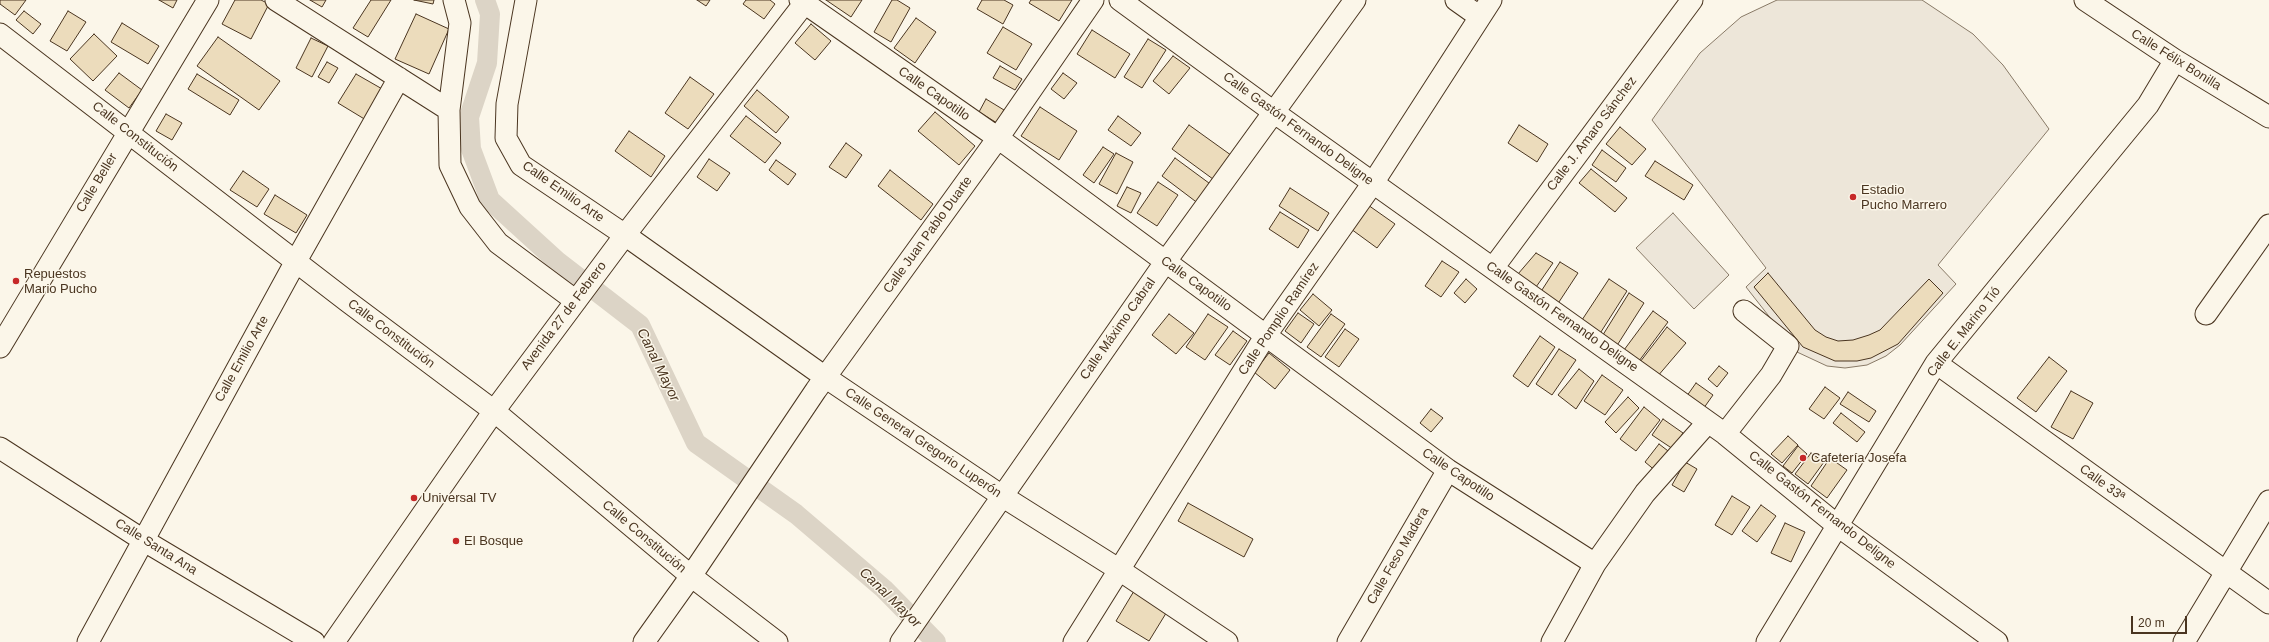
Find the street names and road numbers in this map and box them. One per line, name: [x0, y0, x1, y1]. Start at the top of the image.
street label: Calle Félix Bonilla: [2128, 26, 2224, 94]
street label: Calle Capotillo: [895, 64, 973, 124]
street label: Calle Gastón Fernando Deligne: [1220, 69, 1376, 189]
street label: Calle J. Amaro Sánchez: [1544, 74, 1640, 194]
street label: Calle Constitución: [89, 99, 181, 175]
street label: Calle Beller: [73, 150, 121, 216]
street label: Calle Emilio Arte: [519, 158, 607, 226]
street label: Calle Juan Pablo Duarte: [880, 173, 976, 297]
street label: Calle Capotillo: [1158, 253, 1234, 315]
street label: Calle Gastón Fernando Deligne: [1483, 258, 1641, 376]
street label: Avenida 27 de Febrero: [518, 259, 610, 373]
street label: Calle Pomplio Ramírez: [1235, 260, 1323, 378]
street label: Calle Máximo Cabral: [1077, 275, 1159, 383]
street label: Calle E. Marino Tió: [1924, 284, 2004, 380]
street label: Calle Constitución: [344, 296, 438, 372]
street label: Calle Emilio Arte: [212, 313, 272, 405]
street label: Calle General Gregorio Luperón: [842, 385, 1004, 501]
street label: Calle Capotillo: [1419, 445, 1497, 505]
street label: Calle Gastón Fernando Deligne: [1745, 448, 1899, 572]
street label: Calle 33ª: [2076, 461, 2128, 505]
street label: Calle Constitución: [599, 497, 689, 577]
street label: Calle Feso Madera: [1364, 505, 1432, 607]
street label: Calle Santa Ana: [112, 515, 200, 579]

